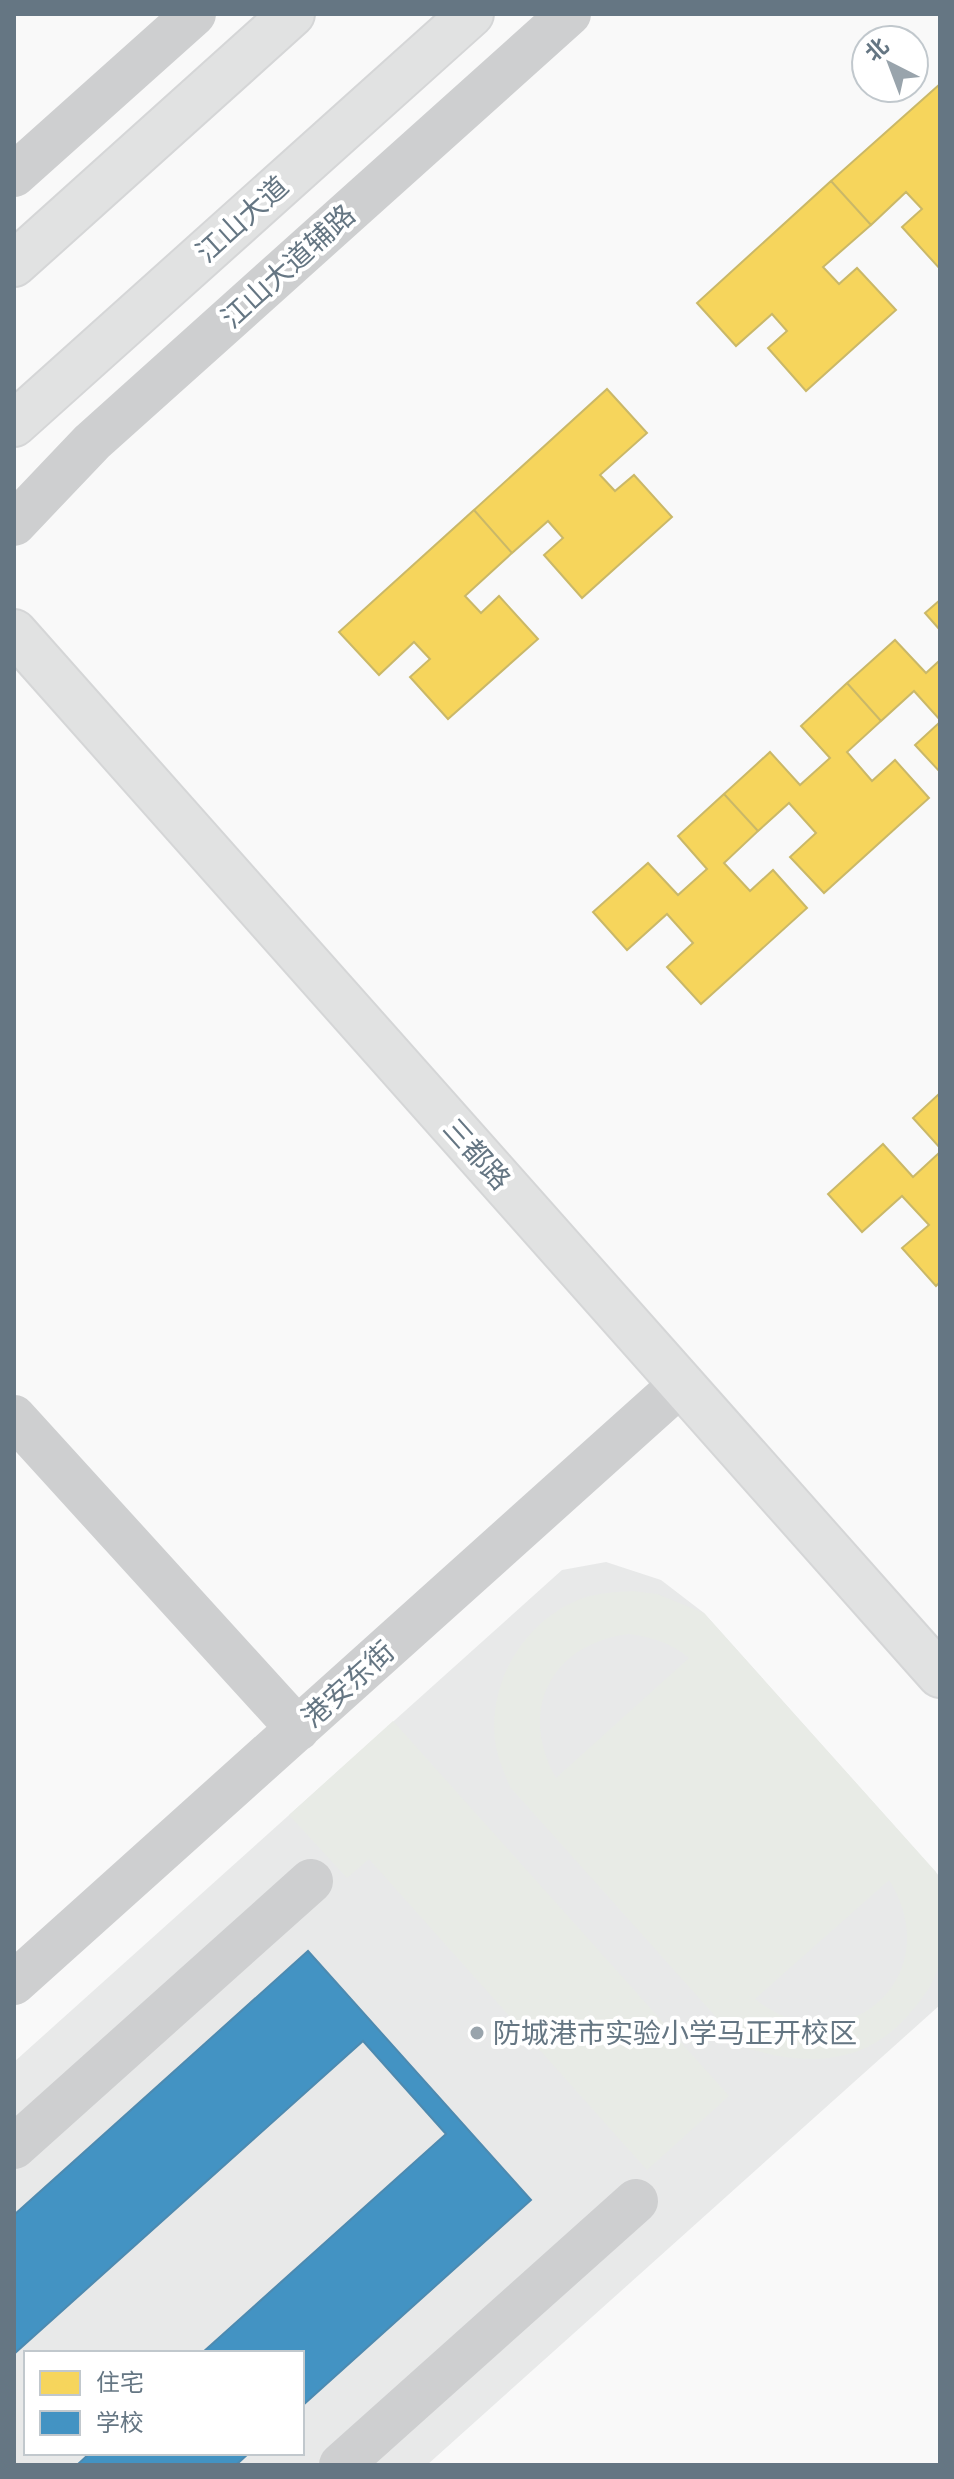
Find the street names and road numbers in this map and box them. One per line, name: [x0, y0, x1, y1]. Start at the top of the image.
street label: 江山大道: [188, 167, 296, 270]
street label: 江山大道辅路: [213, 196, 362, 336]
street label: 三都路: [436, 1110, 519, 1197]
street label: 港安东街: [294, 1632, 402, 1735]

